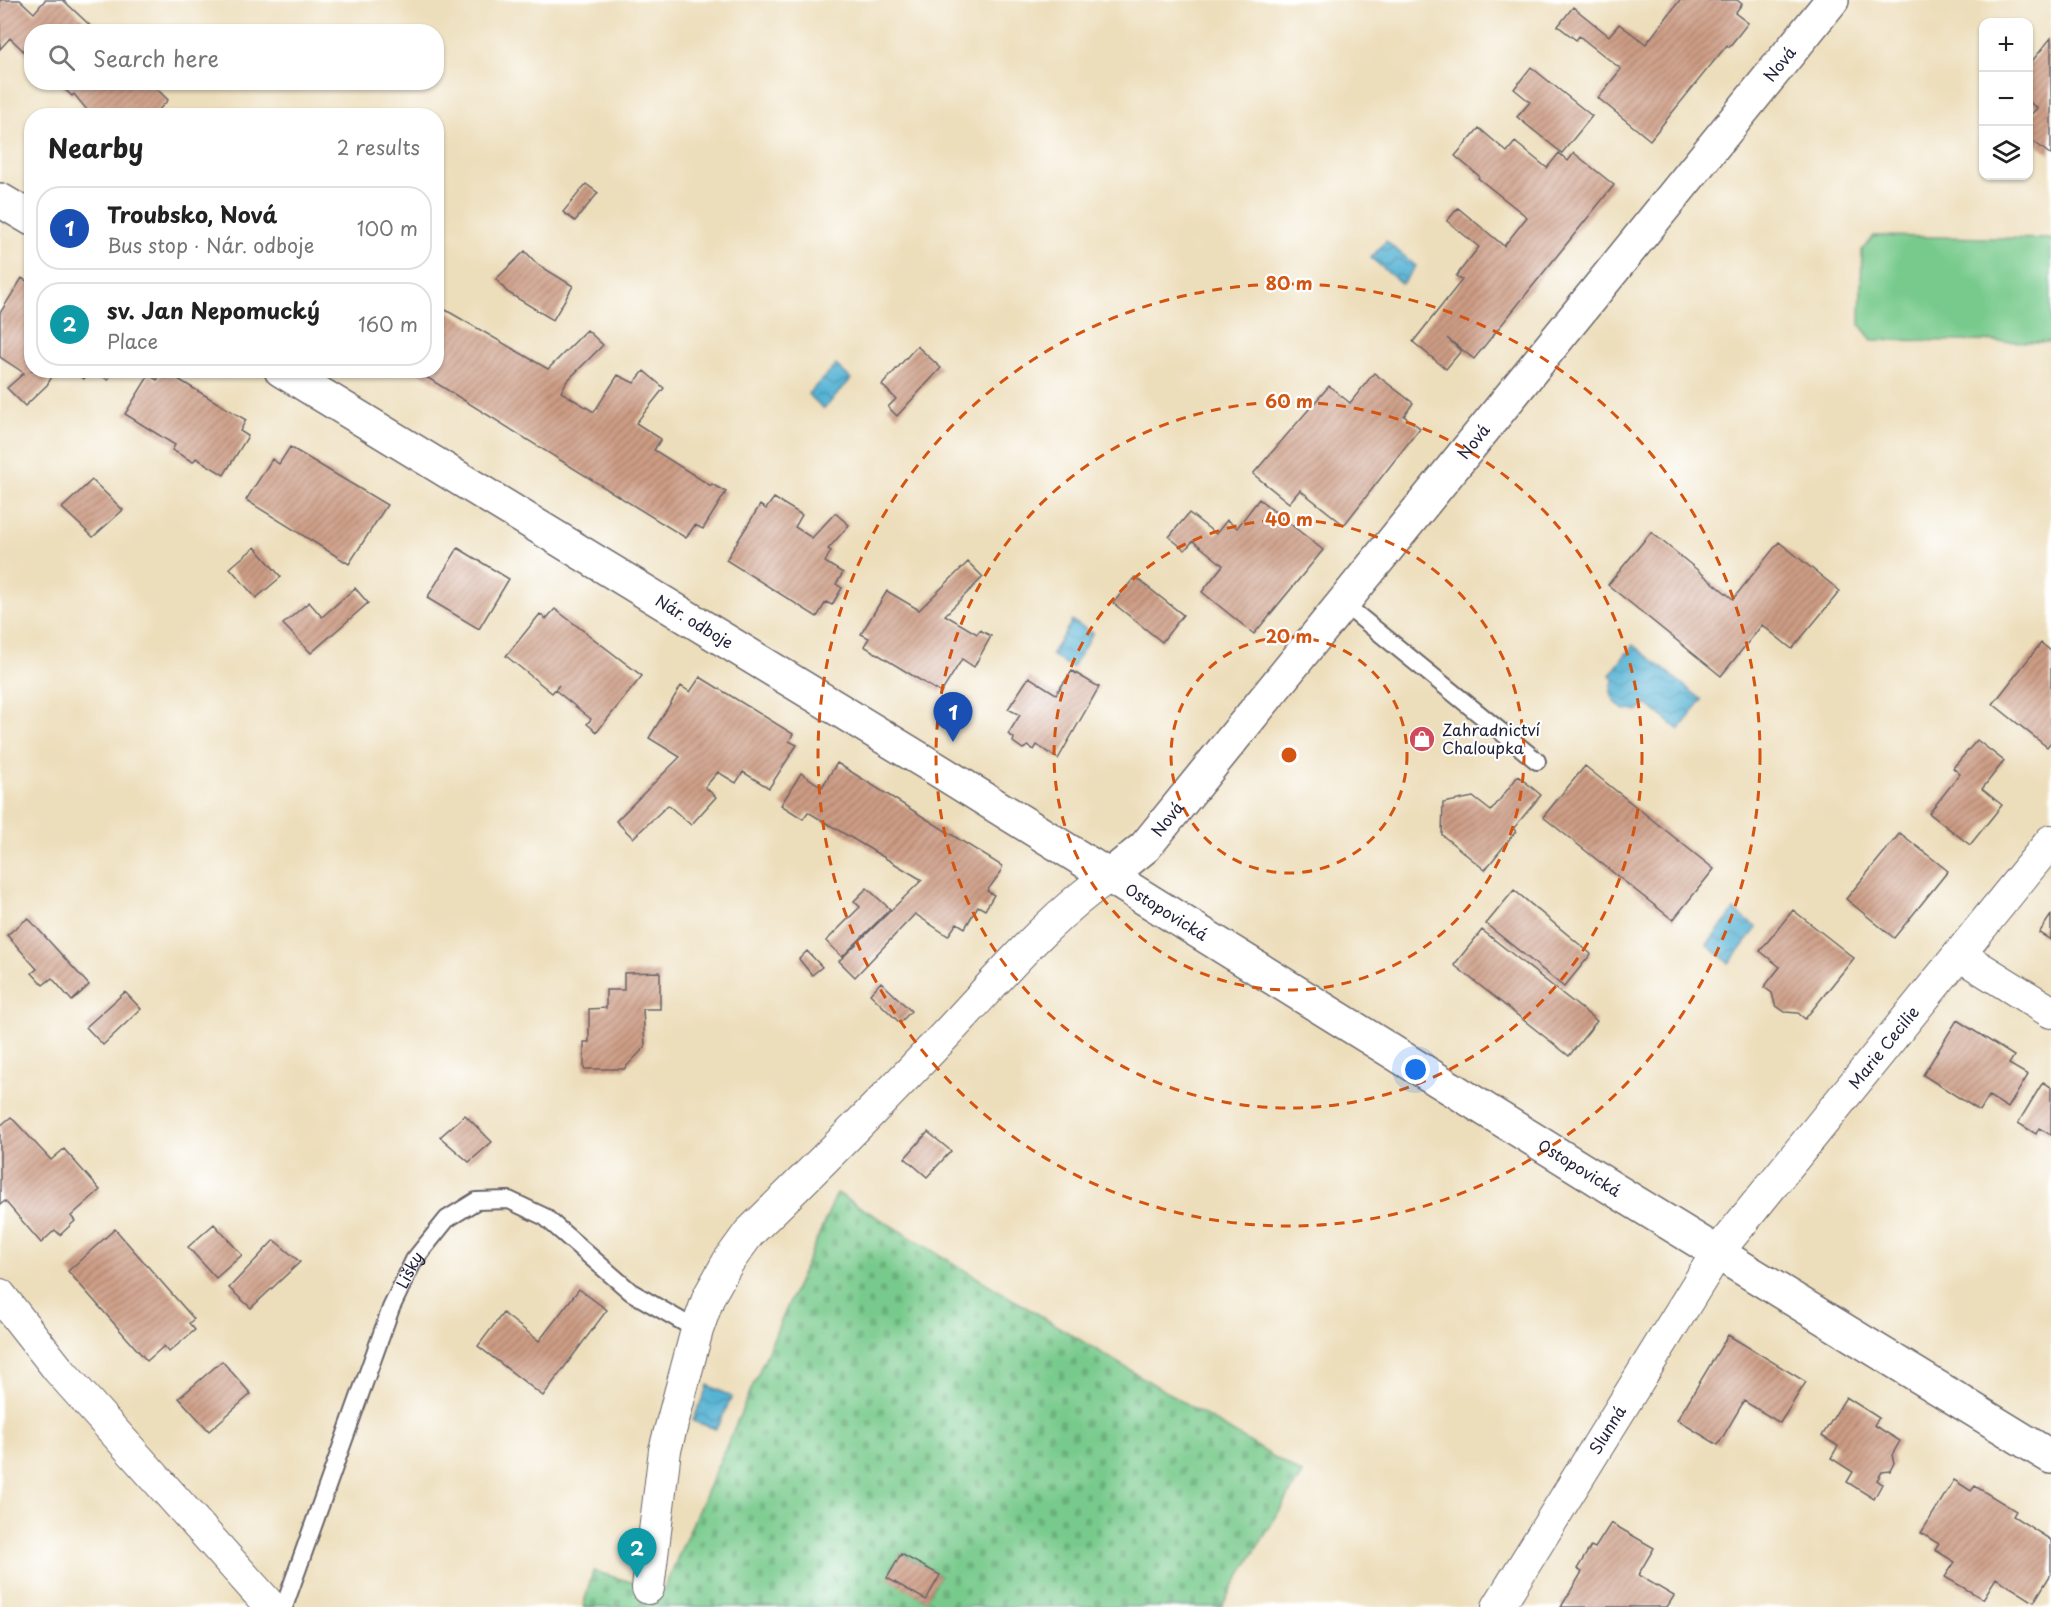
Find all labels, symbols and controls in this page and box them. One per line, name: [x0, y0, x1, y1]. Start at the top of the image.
map controls: [1979, 18, 2033, 180]
button: +: [1979, 18, 2033, 72]
search box: [24, 24, 444, 90]
icon: search: [45, 41, 78, 74]
text: Search here: [93, 41, 219, 74]
street label: Nová: [1757, 41, 1801, 87]
button: −: [1979, 72, 2033, 126]
button: layers: [1979, 126, 2033, 180]
text: Nearby: [48, 128, 143, 167]
text: 2 results: [337, 132, 420, 162]
text: Troubsko, Nová: [107, 197, 277, 230]
text: 1: [65, 213, 74, 243]
text: 100 m: [357, 213, 418, 243]
text: Bus stop · Nár. odboje: [107, 230, 314, 260]
text: 80 m: [1265, 269, 1313, 296]
text: sv. Jan Nepomucký: [107, 293, 320, 326]
text: 2: [62, 309, 77, 339]
text: 160 m: [358, 309, 418, 339]
text: Place: [107, 326, 158, 356]
text: 60 m: [1265, 387, 1313, 414]
street label: Nová: [1451, 418, 1495, 464]
text: 40 m: [1265, 505, 1313, 532]
street label: Nár. odboje: [651, 588, 739, 654]
text: 20 m: [1266, 622, 1312, 649]
pin: 1: [934, 692, 972, 742]
place label: Zahradnictví Chaloupka: [1442, 717, 1541, 759]
shop icon: Zahradnictví Chaloupka: [1407, 724, 1437, 754]
centre of rings: [1279, 745, 1299, 765]
street label: Nová: [1145, 795, 1189, 842]
street label: Ostopovická: [1121, 876, 1213, 946]
street label: Marie Cecilie: [1842, 1000, 1924, 1093]
your location: [1401, 1055, 1430, 1084]
street label: Ostopovická: [1534, 1132, 1626, 1202]
street label: Lišky: [389, 1245, 428, 1292]
street label: Slunná: [1582, 1400, 1631, 1459]
pin: 2: [618, 1528, 656, 1578]

